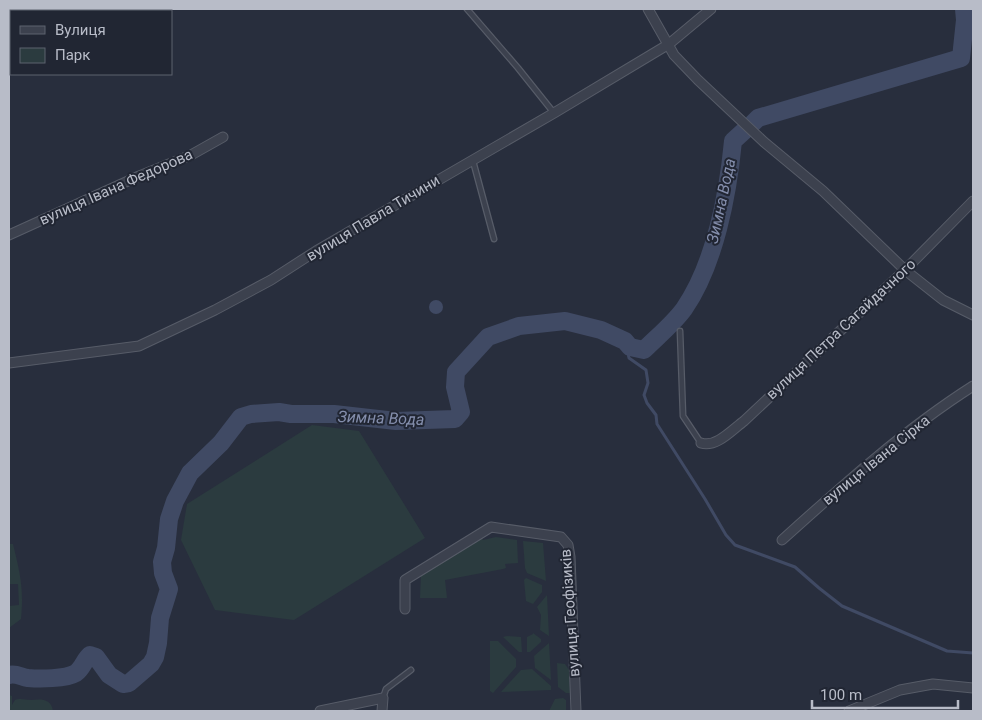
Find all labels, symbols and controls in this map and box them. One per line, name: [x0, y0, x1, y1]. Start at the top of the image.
legend: [10, 10, 172, 75]
text: Вулиця: [55, 21, 106, 39]
text: Парк: [55, 46, 90, 64]
street label: вулиця Івана Федорова: [37, 145, 195, 229]
water label: Зимна Вода: [703, 157, 739, 245]
street label: вулиця Павла Тичини: [303, 171, 443, 265]
street label: вулиця Петра Сагайдачного: [762, 255, 920, 403]
water label: Зимна Вода: [337, 407, 425, 429]
street label: вулиця Івана Сірка: [819, 411, 933, 509]
street label: вулиця Геофізиків: [557, 548, 583, 678]
scale bar: [812, 678, 958, 710]
text: 100 m: [820, 686, 862, 704]

